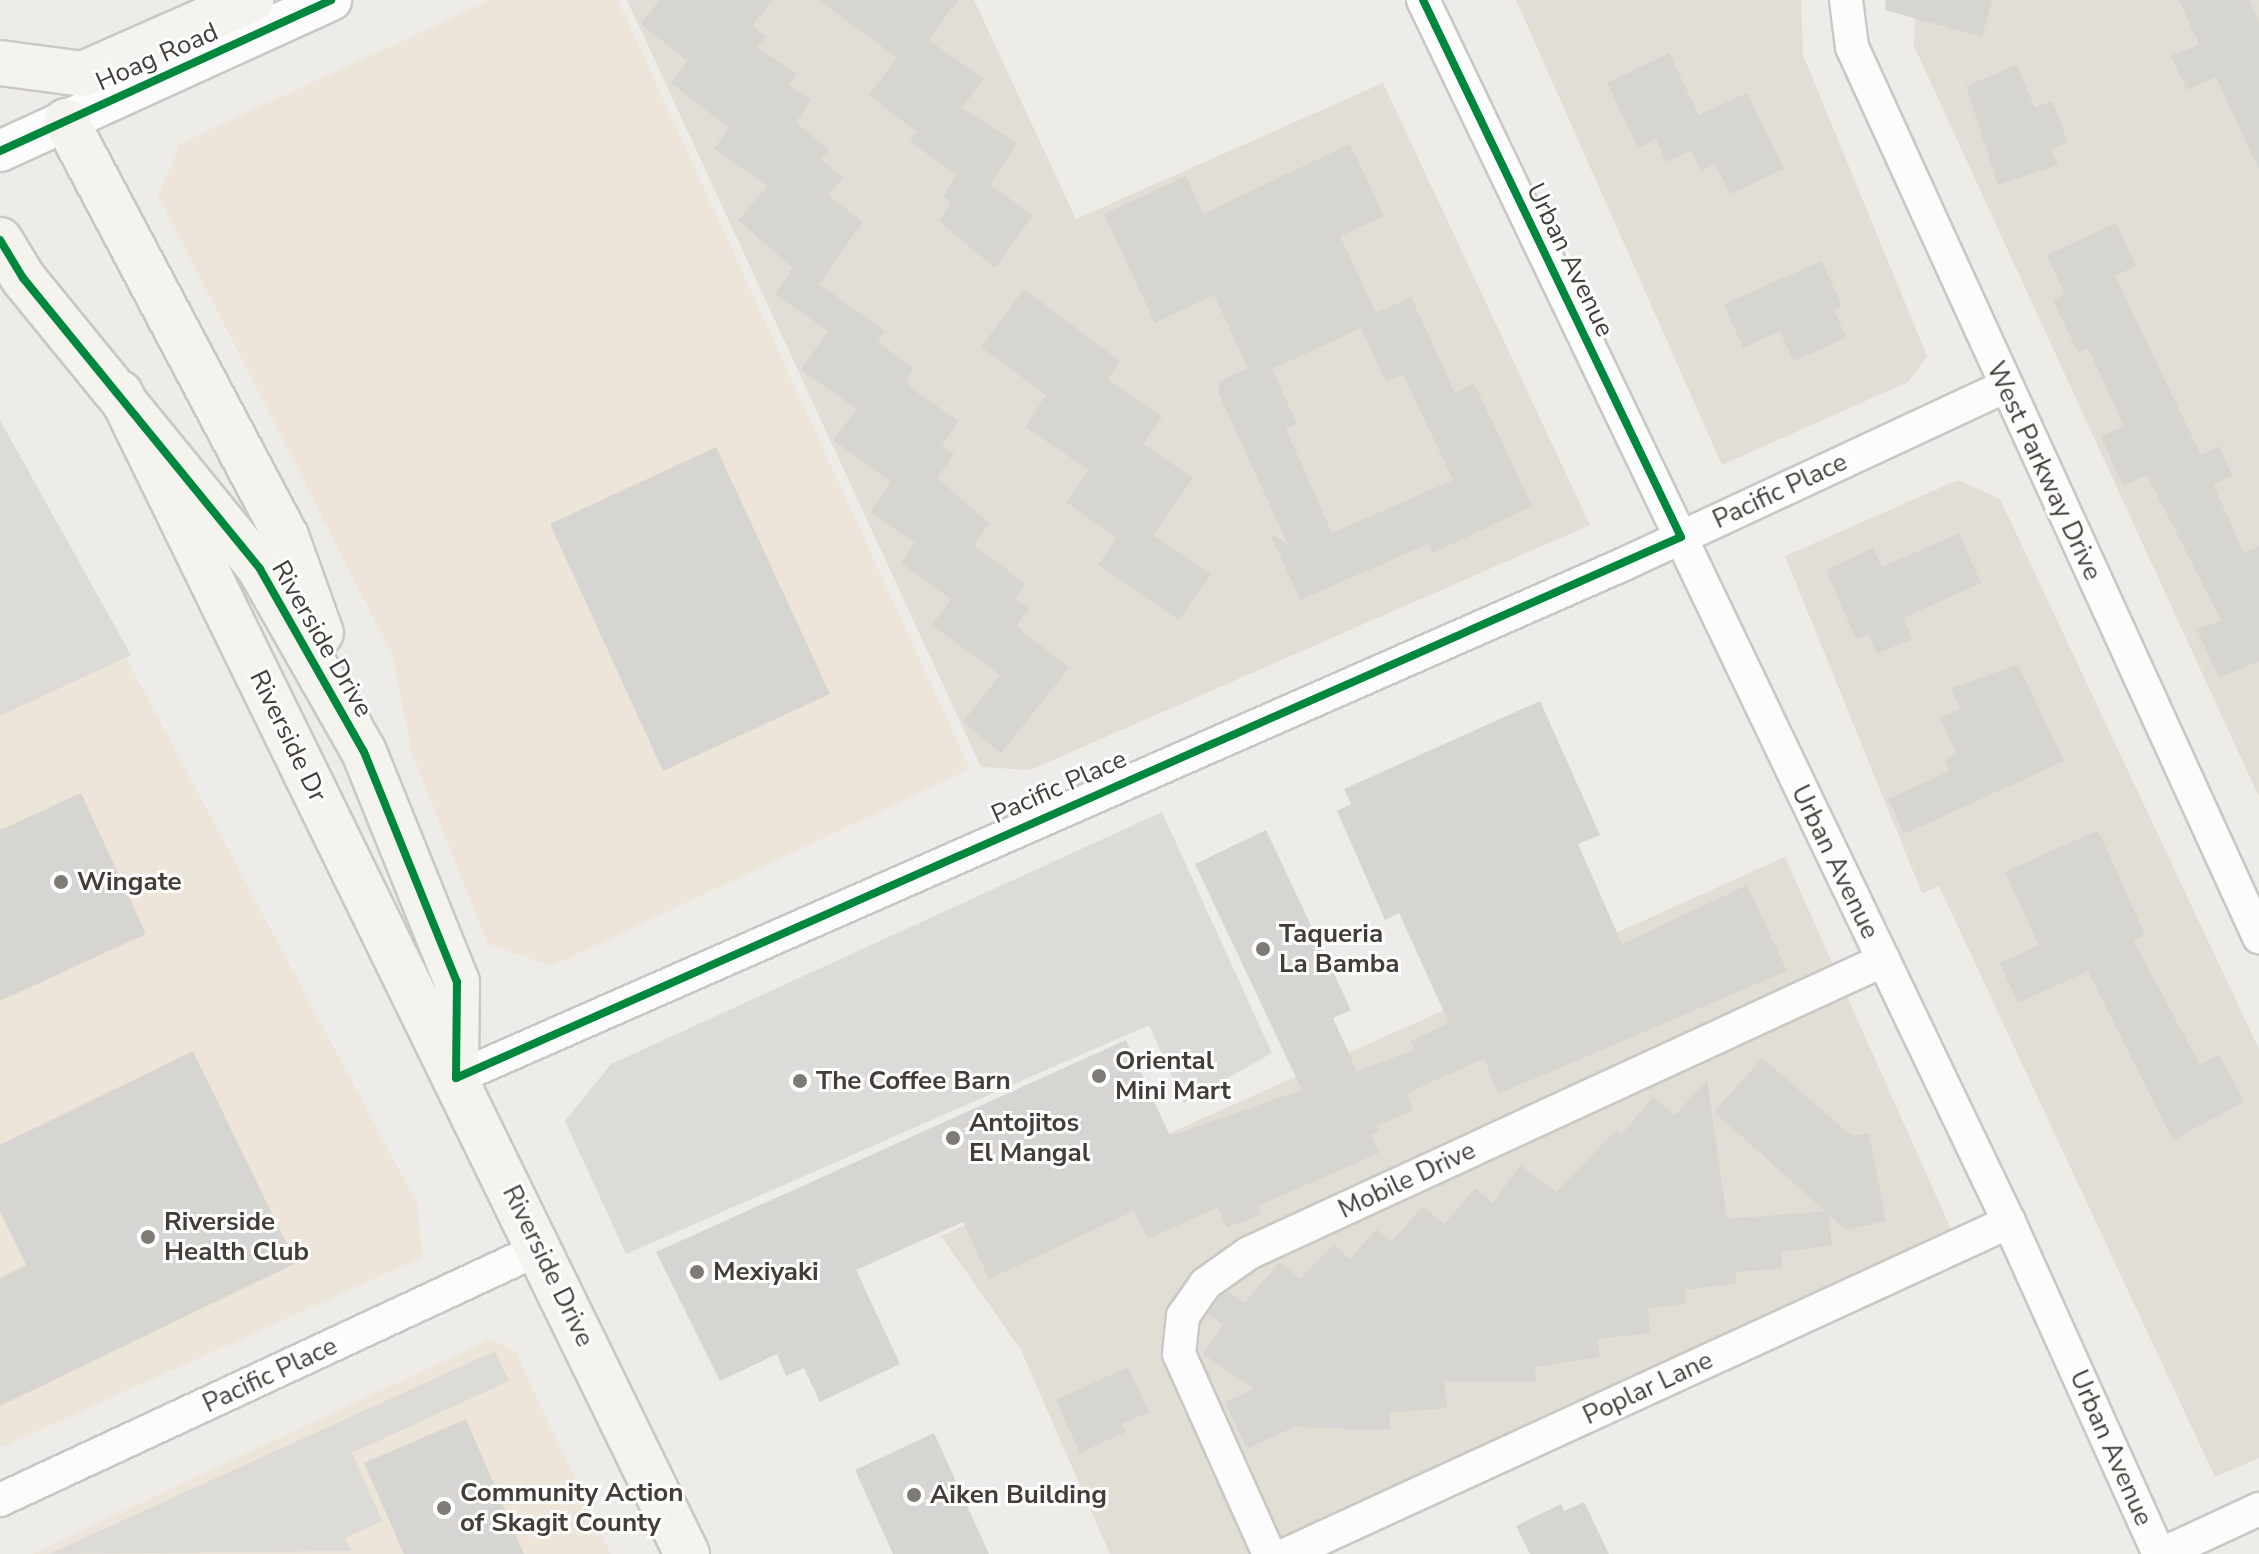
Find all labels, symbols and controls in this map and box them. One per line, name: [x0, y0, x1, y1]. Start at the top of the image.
street label: Hoag Road: [91, 16, 223, 98]
street label: Urban Avenue: [1519, 178, 1621, 342]
street label: West Parkway Drive: [1980, 357, 2108, 585]
street label: Pacific Place: [1708, 446, 1852, 536]
street label: Riverside Drive: [265, 555, 379, 723]
street label: Riverside Dr: [243, 665, 333, 807]
street label: Pacific Place: [987, 743, 1131, 831]
street label: Urban Avenue: [1784, 780, 1886, 944]
place label: Wingate: [77, 866, 182, 898]
marker: Wingate: [52, 873, 70, 891]
place label: Taqueria La Bamba: [1279, 918, 1400, 980]
marker: Taqueria La Bamba: [1254, 940, 1272, 958]
place label: Oriental Mini Mart: [1115, 1045, 1231, 1106]
place label: The Coffee Barn: [816, 1065, 1011, 1097]
marker: Oriental Mini Mart: [1090, 1067, 1108, 1085]
marker: The Coffee Barn: [791, 1072, 809, 1090]
place label: Antojitos El Mangal: [969, 1107, 1090, 1168]
marker: Antojitos El Mangal: [944, 1129, 962, 1147]
street label: Mobile Drive: [1334, 1135, 1480, 1225]
street label: Riverside Drive: [496, 1180, 600, 1352]
place label: Riverside Health Club: [164, 1206, 309, 1268]
marker: Riverside Health Club: [139, 1228, 157, 1246]
place label: Mexiyaki: [713, 1256, 819, 1288]
marker: Mexiyaki: [688, 1263, 706, 1281]
street label: Pacific Place: [198, 1330, 342, 1420]
street label: Poplar Lane: [1578, 1344, 1718, 1432]
street label: Urban Avenue: [2063, 1365, 2159, 1531]
place label: Community Action of Skagit County: [460, 1477, 683, 1538]
place label: Aiken Building: [930, 1479, 1107, 1511]
marker: Aiken Building: [905, 1486, 923, 1504]
marker: Community Action of Skagit County: [435, 1499, 453, 1517]

